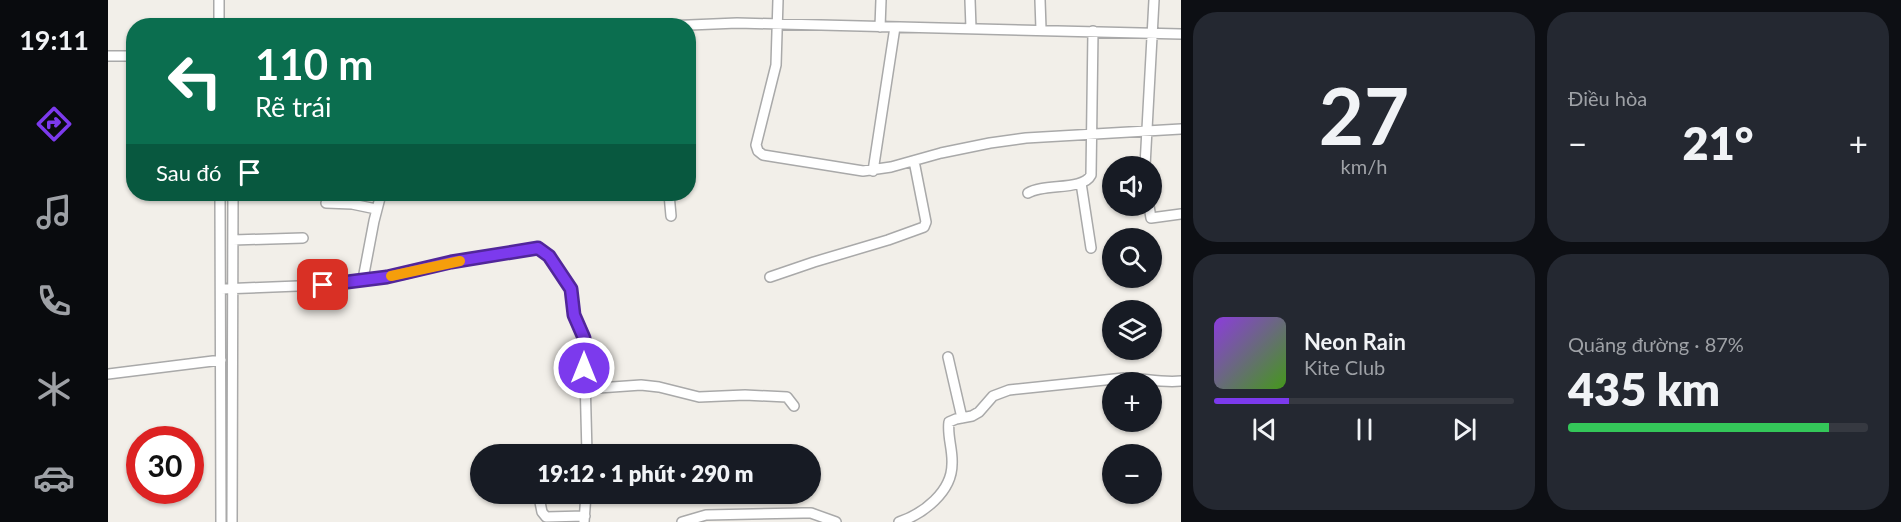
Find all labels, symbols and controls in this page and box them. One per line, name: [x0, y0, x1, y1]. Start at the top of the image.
text: 19:11: [19, 23, 89, 56]
text: 110 m: [255, 39, 373, 89]
icon: left: [156, 42, 234, 120]
text: 27: [1319, 68, 1409, 162]
text: Điều hòa: [1568, 86, 1647, 110]
text: Rẽ trái: [255, 90, 331, 123]
icon: directions: [33, 103, 75, 145]
text: 21°: [1683, 116, 1753, 170]
text: −: [1568, 123, 1587, 163]
text: +: [1849, 123, 1868, 163]
text: km/h: [1341, 154, 1387, 178]
icon: arrive: [233, 156, 266, 189]
map controls: [1102, 156, 1162, 504]
button: sound: [1102, 156, 1162, 216]
text: Sau đó: [156, 159, 221, 186]
icon: music: [33, 191, 75, 233]
button: search: [1102, 228, 1162, 288]
pin: [297, 259, 348, 310]
icon: arrive: [306, 268, 339, 301]
icon: phone: [33, 280, 75, 322]
button: layers: [1102, 300, 1162, 360]
text: Neon Rain: [1304, 328, 1406, 355]
text: Quãng đường · 87%: [1568, 332, 1744, 356]
position arrow: [552, 336, 616, 400]
text: Kite Club: [1304, 355, 1385, 379]
text: 435 km: [1568, 362, 1720, 416]
icon: climate: [33, 368, 75, 410]
button: +: [1102, 372, 1162, 432]
icon: previous: [1248, 413, 1281, 446]
icon: pause: [1348, 413, 1381, 446]
icon: next: [1448, 413, 1481, 446]
speed limit sign: 30: [126, 426, 204, 504]
button: −: [1102, 444, 1162, 504]
icon: car: [33, 457, 75, 499]
text: 19:12 · 1 phút · 290 m: [538, 460, 753, 487]

